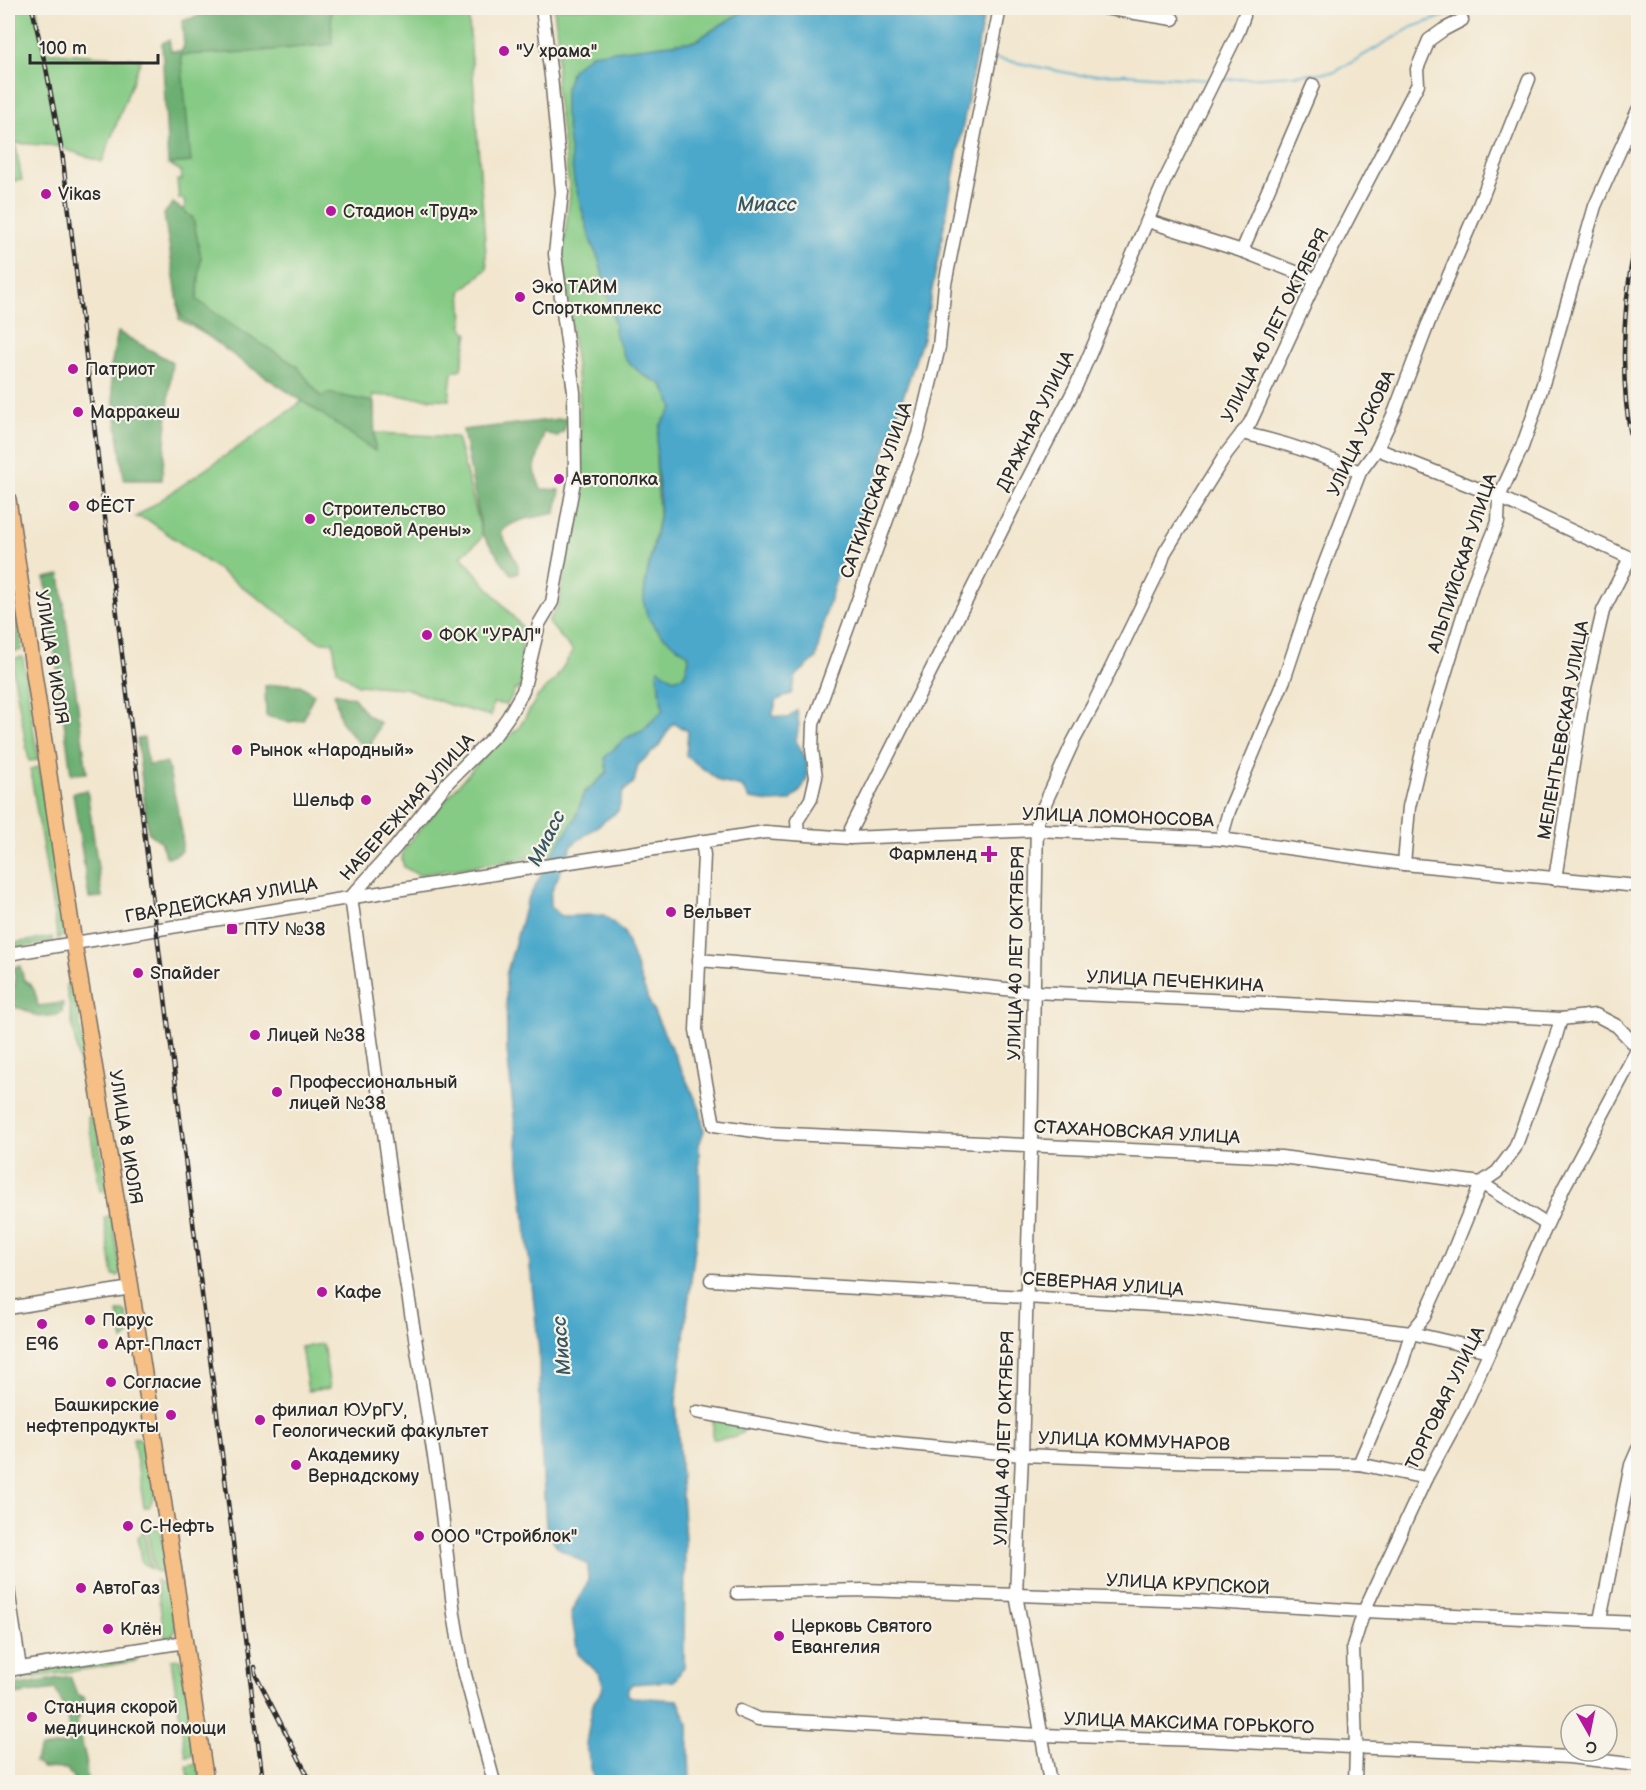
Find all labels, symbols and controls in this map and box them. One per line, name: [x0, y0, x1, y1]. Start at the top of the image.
scale bar: [30, 27, 158, 65]
text: 100 m: [39, 38, 87, 59]
place label: "У храма": [516, 41, 597, 62]
marker: "У храма": [497, 44, 511, 58]
place label: Vikas: [58, 184, 101, 205]
marker: Vikas: [39, 187, 53, 201]
water label: Миасс: [737, 193, 797, 217]
place label: Стадион «Труд»: [343, 201, 479, 222]
marker: Стадион «Труд»: [324, 204, 338, 218]
street label: УЛИЦА 40 ЛЕТ ОКТЯБРЯ: [1217, 225, 1334, 426]
place label: Эко ТАЙМ Спорткомплекс: [532, 277, 662, 319]
marker: Эко ТАЙМ Спорткомплекс: [513, 290, 527, 304]
street label: ДРАЖНАЯ УЛИЦА: [992, 347, 1079, 495]
place label: Патриот: [85, 359, 156, 380]
marker: Патриот: [66, 362, 80, 376]
street label: УЛИЦА УСКОВА: [1323, 367, 1400, 499]
street label: САТКИНСКАЯ УЛИЦА: [836, 399, 917, 581]
place label: Марракеш: [90, 402, 180, 423]
marker: Марракеш: [71, 405, 85, 419]
place label: Автополка: [570, 469, 659, 490]
street label: АЛЬПИЙСКАЯ УЛИЦА: [1423, 471, 1501, 657]
marker: Автополка: [552, 472, 566, 486]
place label: ФЁСТ: [86, 495, 135, 517]
marker: ФЁСТ: [67, 499, 81, 513]
place label: Строительство «Ледовой Арены»: [322, 499, 472, 541]
marker: Строительство «Ледовой Арены»: [303, 512, 317, 526]
street label: УЛИЦА 8 ИЮЛЯ: [30, 588, 73, 726]
street label: МЕЛЕНТЬЕВСКАЯ УЛИЦА: [1534, 619, 1593, 841]
place label: ФОК "УРАЛ": [439, 625, 541, 646]
marker: ФОК "УРАЛ": [420, 628, 434, 642]
street label: НАБЕРЕЖНАЯ УЛИЦА: [336, 730, 479, 885]
place label: Рынок «Народный»: [249, 740, 414, 761]
marker: Рынок «Народный»: [230, 743, 244, 757]
place label: Шельф: [292, 790, 354, 811]
marker: Шельф: [359, 793, 373, 807]
street label: УЛИЦА ЛОМОНОСОВА: [1022, 804, 1214, 831]
water label: Миасс: [523, 806, 571, 870]
place label: Фармленд: [889, 844, 977, 865]
street label: УЛИЦА 40 ЛЕТ ОКТЯБРЯ: [1004, 845, 1029, 1061]
marker: Фармленд: [982, 847, 996, 861]
street label: ГВАРДЕЙСКАЯ УЛИЦА: [123, 873, 319, 928]
place label: Вельвет: [683, 902, 752, 923]
marker: Вельвет: [664, 905, 678, 919]
place label: ПТУ №38: [244, 919, 325, 940]
marker: ПТУ №38: [225, 922, 239, 936]
place label: Sпайder: [150, 963, 220, 984]
marker: Sпайder: [131, 966, 145, 980]
street label: УЛИЦА ПЕЧЕНКИНА: [1086, 966, 1264, 997]
place label: Лицей №38: [266, 1025, 365, 1046]
marker: Лицей №38: [248, 1028, 262, 1042]
street label: УЛИЦА 8 ИЮЛЯ: [104, 1068, 147, 1206]
place label: Профессиональный лицей №38: [289, 1072, 458, 1114]
marker: Профессиональный лицей №38: [270, 1085, 284, 1099]
street label: СТАХАНОВСКАЯ УЛИЦА: [1033, 1117, 1241, 1148]
street label: СЕВЕРНАЯ УЛИЦА: [1022, 1268, 1184, 1301]
place label: Кафе: [334, 1282, 381, 1303]
marker: Кафе: [315, 1285, 329, 1299]
place label: Парус: [102, 1310, 154, 1331]
marker: Парус: [83, 1313, 97, 1327]
water label: Миасс: [547, 1315, 577, 1377]
marker: E96: [35, 1317, 49, 1331]
street label: ТОРГОВАЯ УЛИЦА: [1402, 1323, 1489, 1473]
street label: УЛИЦА 40 ЛЕТ ОКТЯБРЯ: [990, 1330, 1019, 1546]
place label: E96: [25, 1334, 59, 1355]
place label: Арт-Пласт: [114, 1334, 203, 1355]
marker: Арт-Пласт: [96, 1337, 110, 1351]
place label: Согласие: [123, 1372, 201, 1393]
marker: Согласие: [104, 1375, 118, 1389]
place label: Башкирские нефтепродукты: [26, 1395, 159, 1437]
place label: филиал ЮУрГУ, Геологический факультет: [272, 1400, 489, 1442]
marker: Башкирские нефтепродукты: [164, 1408, 178, 1422]
marker: филиал ЮУрГУ, Геологический факультет: [253, 1413, 267, 1427]
street label: УЛИЦА КОММУНАРОВ: [1038, 1428, 1230, 1455]
place label: Академику Вернадскому: [307, 1445, 420, 1487]
marker: Академику Вернадскому: [289, 1458, 303, 1472]
place label: С-Нефть: [140, 1516, 214, 1537]
marker: С-Нефть: [121, 1519, 135, 1533]
place label: ООО "Стройблок": [431, 1526, 578, 1547]
marker: ООО "Стройблок": [412, 1529, 426, 1543]
street label: УЛИЦА КРУПСКОЙ: [1106, 1570, 1270, 1599]
place label: АвтоГаз: [92, 1578, 160, 1599]
marker: АвтоГаз: [74, 1581, 88, 1595]
place label: Церковь Святого Евангелия: [791, 1616, 932, 1658]
place label: Клён: [120, 1619, 162, 1640]
marker: Клён: [101, 1622, 115, 1636]
marker: Церковь Святого Евангелия: [772, 1629, 786, 1643]
place label: Станция скорой медицинской помощи: [44, 1697, 226, 1739]
north arrow: [1559, 1703, 1619, 1763]
street label: УЛИЦА МАКСИМА ГОРЬКОГО: [1063, 1709, 1315, 1738]
marker: Станция скорой медицинской помощи: [25, 1710, 39, 1724]
text: С: [1584, 1736, 1598, 1757]

